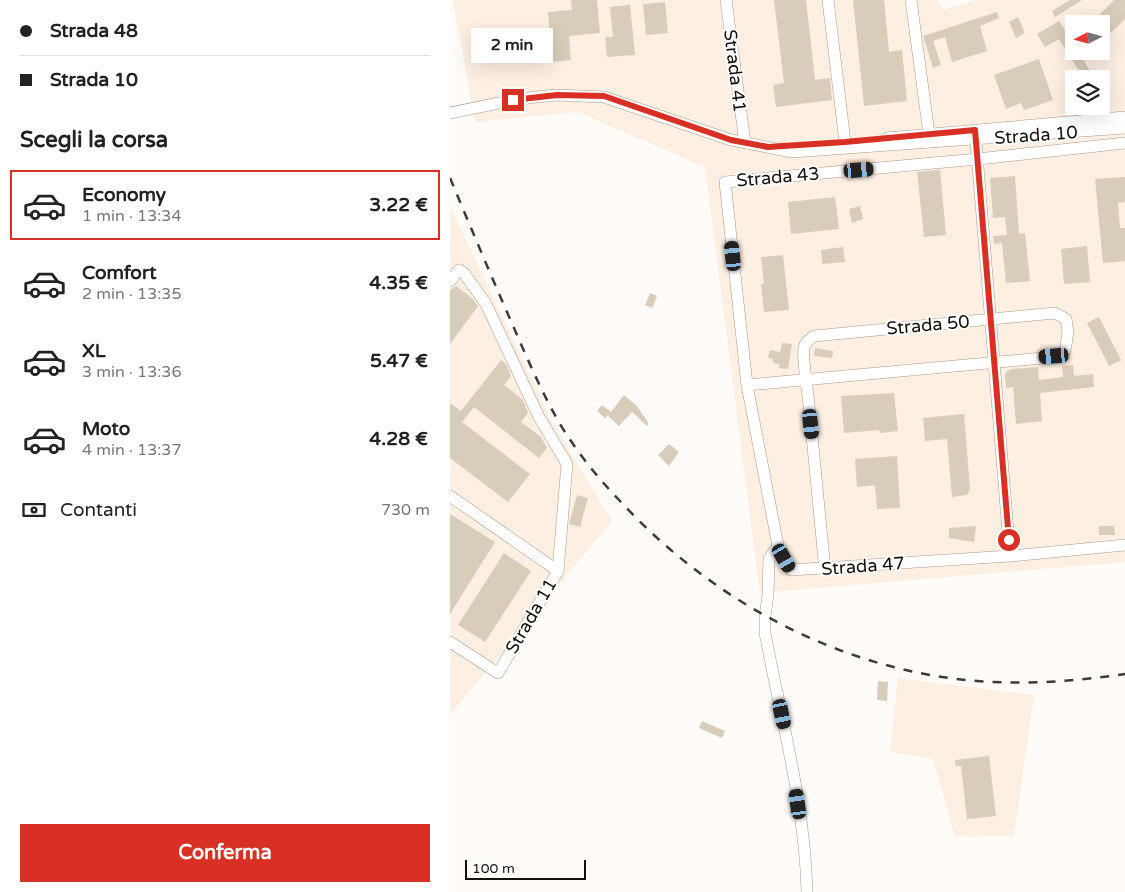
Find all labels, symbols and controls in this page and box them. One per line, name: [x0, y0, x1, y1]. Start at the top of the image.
north arrow: [1065, 15, 1110, 60]
map controls: [1065, 15, 1110, 115]
text: Strada 48: [50, 20, 138, 42]
callout: 2 min: [472, 28, 554, 62]
street label: Strada 41: [719, 28, 751, 114]
text: 2 min: [491, 35, 533, 55]
text: Strada 10: [50, 69, 138, 91]
button: layers: [1065, 70, 1110, 115]
route end: [502, 89, 524, 111]
street label: Strada 10: [994, 121, 1078, 149]
text: Scegli la corsa: [20, 127, 168, 153]
car: [843, 161, 874, 179]
street label: Strada 43: [736, 162, 820, 192]
icon: car: [22, 183, 67, 228]
text: Economy: [82, 184, 166, 206]
text: 3.22 €: [369, 194, 428, 216]
text: 1 min · 13:34: [82, 206, 181, 226]
car: [723, 240, 742, 272]
icon: car: [22, 261, 67, 306]
text: Comfort: [82, 262, 156, 284]
text: 4.35 €: [369, 272, 428, 294]
text: 2 min · 13:35: [82, 284, 181, 304]
street label: Strada 50: [886, 310, 970, 340]
icon: car: [22, 339, 67, 384]
text: XL: [82, 340, 106, 362]
car: [1038, 347, 1069, 365]
text: 5.47 €: [370, 350, 428, 372]
text: 3 min · 13:36: [82, 362, 181, 382]
car: [801, 408, 820, 440]
icon: car: [22, 417, 67, 462]
text: Moto: [82, 418, 130, 440]
text: 4.28 €: [369, 428, 428, 450]
text: 4 min · 13:37: [82, 440, 181, 460]
icon: cash: [20, 496, 48, 524]
text: Contanti: [60, 499, 137, 521]
text: 730 m: [381, 500, 430, 520]
route start: [998, 529, 1020, 551]
car: [770, 541, 797, 575]
street label: Strada 47: [821, 552, 905, 580]
street label: Strada 11: [501, 574, 561, 658]
car: [771, 698, 792, 730]
car: [788, 788, 807, 820]
button: Conferma: [20, 824, 430, 882]
scale bar: [465, 857, 586, 880]
text: 100 m: [472, 860, 515, 877]

